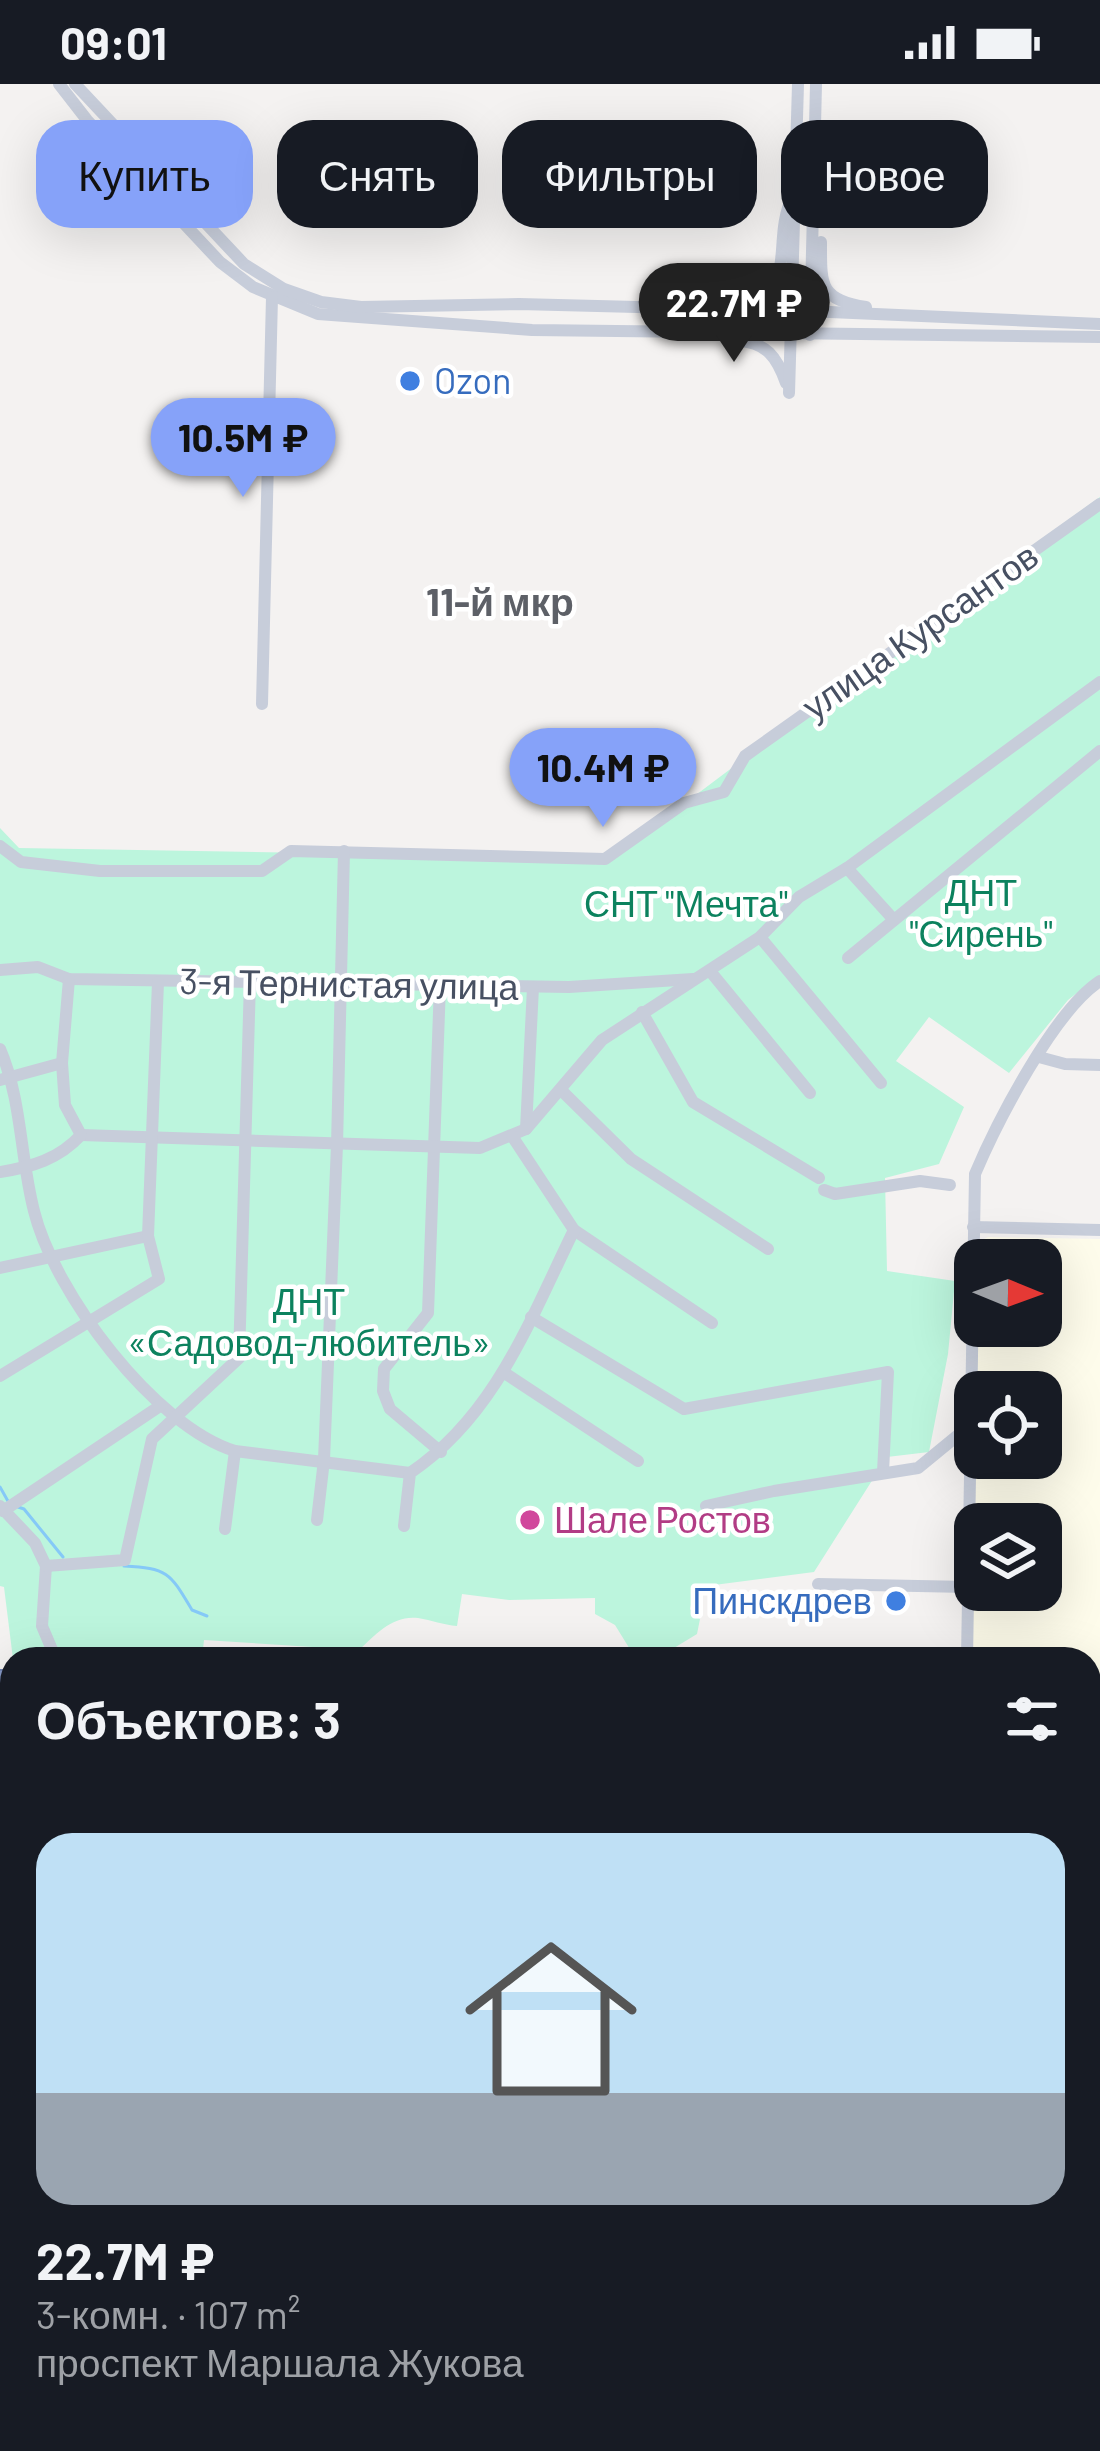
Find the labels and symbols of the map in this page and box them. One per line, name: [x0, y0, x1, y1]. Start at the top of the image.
pin: 22.7M ₽: [623, 263, 845, 365]
place label: Ozon: [434, 358, 511, 401]
marker: Ozon: [397, 368, 423, 394]
pin: 10.5M ₽: [132, 398, 354, 500]
street label: улица Курсантов: [793, 532, 1046, 728]
district label: 11-й мкр: [426, 577, 574, 624]
pin: 10.4M ₽: [492, 728, 714, 830]
park label: ДНТ "Сирень": [909, 870, 1053, 955]
park label: СНТ "Мечта": [584, 881, 788, 924]
street label: 3-я Тернистая улица: [179, 958, 520, 1008]
north arrow: [954, 1239, 1062, 1347]
park label: ДНТ «Садовод-любитель»: [128, 1279, 490, 1364]
place label: Шале Ростов: [554, 1497, 771, 1540]
marker: Шале Ростов: [517, 1507, 543, 1533]
place label: Пинскдрев: [692, 1578, 872, 1622]
marker: Пинскдрев: [883, 1588, 909, 1614]

